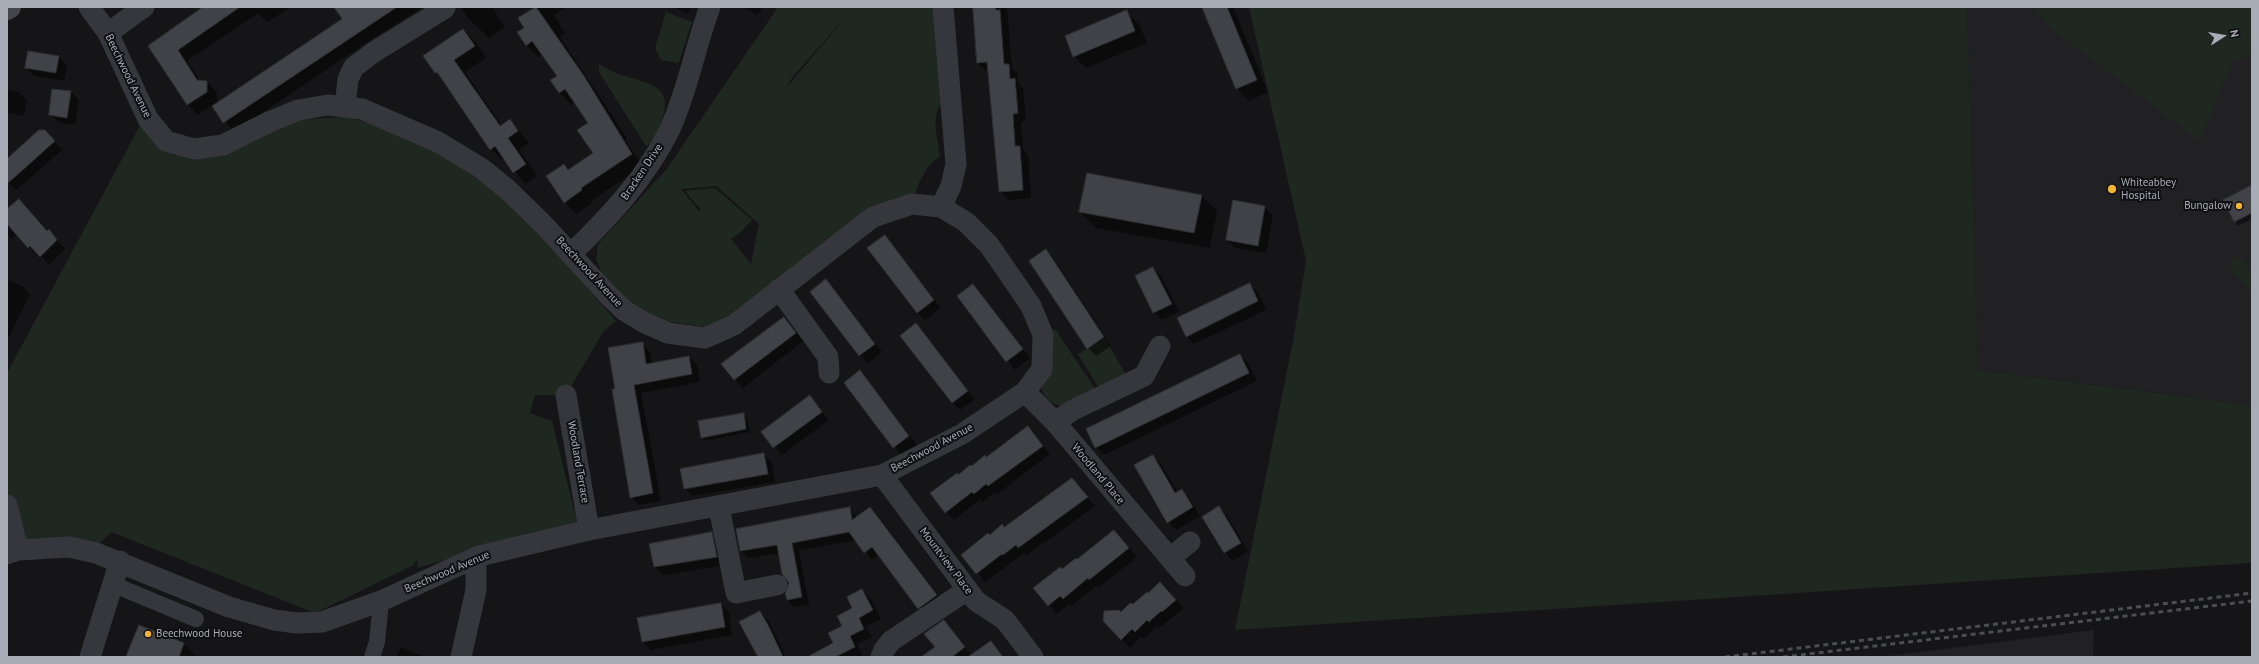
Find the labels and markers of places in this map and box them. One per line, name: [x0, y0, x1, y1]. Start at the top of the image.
place label: Whiteabbey Hospital: [2121, 176, 2176, 202]
marker: Whiteabbey Hospital: [2106, 183, 2118, 195]
place label: Bungalow: [2184, 199, 2231, 213]
marker: Bungalow: [2234, 201, 2244, 211]
place label: Beechwood House: [156, 627, 242, 641]
marker: Beechwood House: [143, 629, 153, 639]

